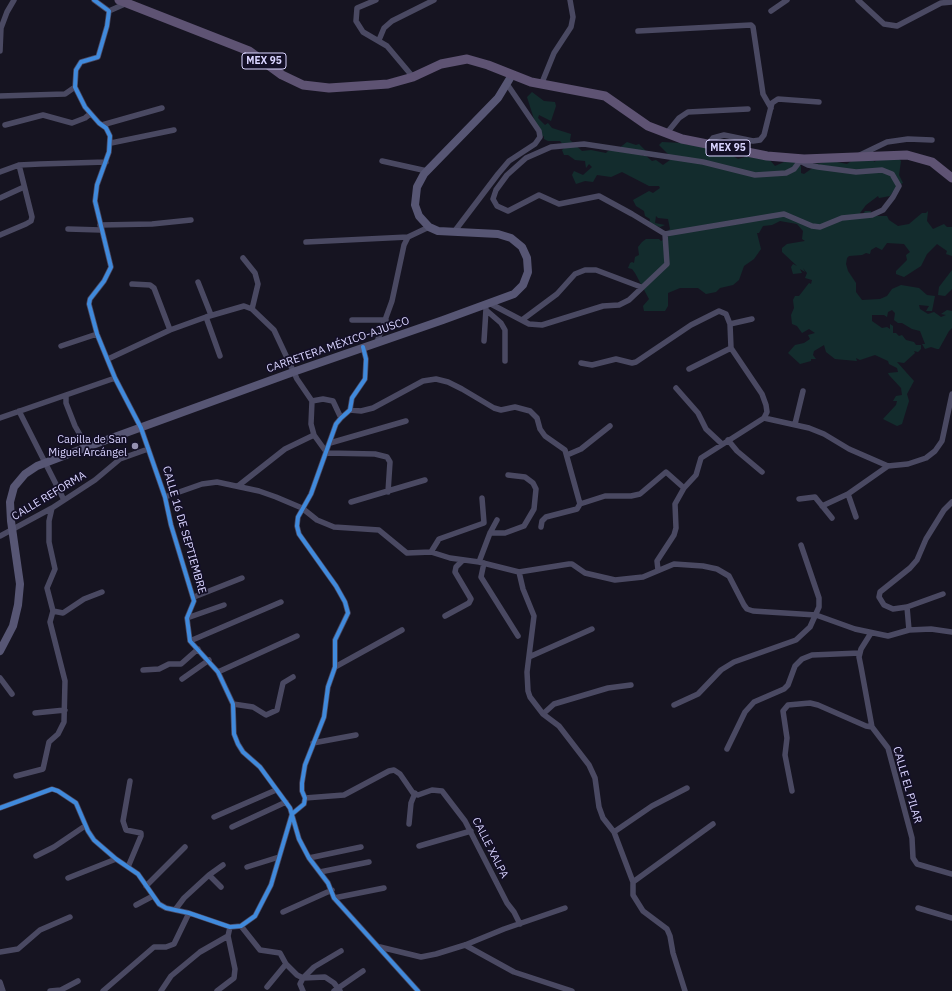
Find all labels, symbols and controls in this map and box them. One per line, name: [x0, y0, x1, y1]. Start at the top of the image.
road number: MEX 95: [242, 53, 286, 69]
road number: MEX 95: [706, 140, 750, 156]
street label: CARRETERA MÉXICO-AJUSCO: [265, 314, 411, 376]
place label: Capilla de San Miguel Arcángel: [48, 433, 127, 459]
marker: Capilla de San Miguel Arcángel: [130, 441, 140, 451]
street label: CALLE 16 DE SEPTIEMBRE: [159, 465, 209, 595]
street label: CALLE REFORMA: [10, 469, 88, 523]
street label: CALLE EL PILAR: [890, 745, 924, 825]
street label: CALLE XALPA: [469, 815, 511, 881]

